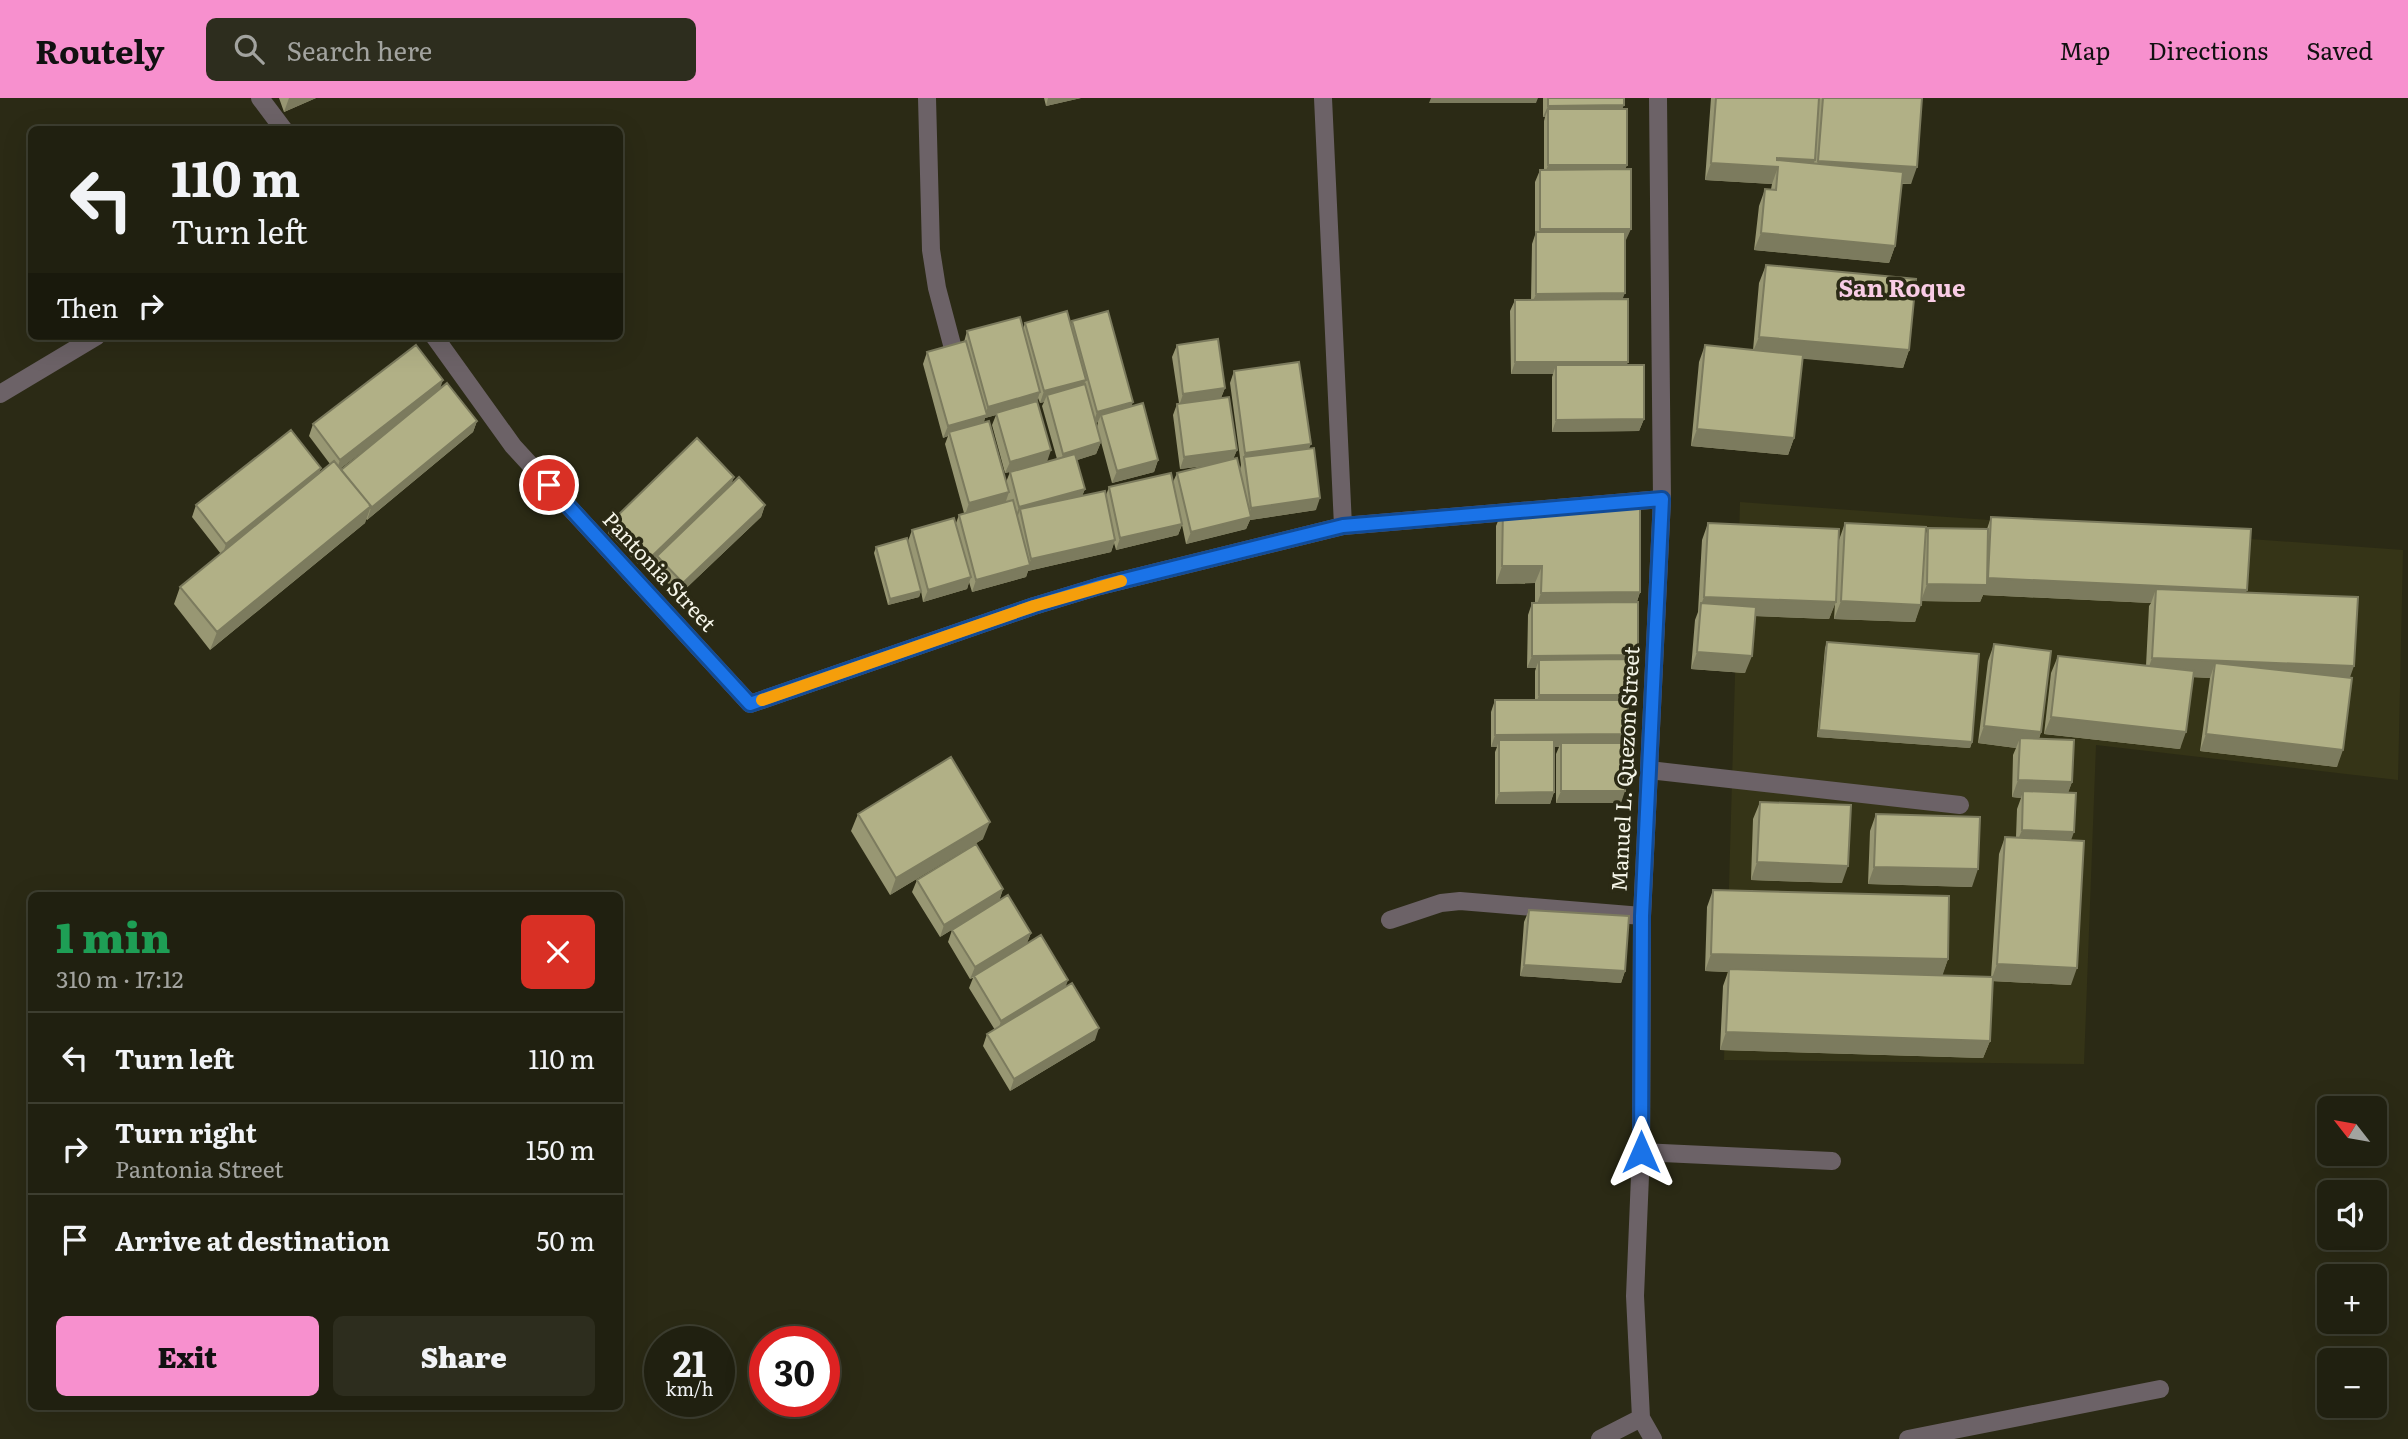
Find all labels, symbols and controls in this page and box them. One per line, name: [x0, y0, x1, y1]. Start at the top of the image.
search box: [206, 18, 696, 81]
text: Routely: [35, 25, 164, 74]
icon: search: [230, 30, 268, 68]
text: Search here: [286, 30, 432, 69]
text: Map: [2059, 32, 2110, 67]
text: Directions: [2148, 32, 2268, 67]
text: Saved: [2306, 32, 2373, 67]
text: 110 m: [171, 139, 300, 212]
icon: left: [56, 154, 147, 245]
text: Turn left: [171, 206, 308, 254]
district label: San Roque: [1838, 269, 1966, 304]
text: Then: [56, 287, 118, 326]
icon: right: [132, 287, 170, 325]
pin: [519, 455, 579, 515]
icon: arrive: [530, 466, 568, 504]
street label: Pantonia Street: [597, 503, 725, 638]
street label: Manuel L. Quezon Street: [1602, 645, 1645, 892]
text: 1 min: [56, 904, 171, 966]
button: close: [521, 915, 595, 989]
text: 310 m · 17:12: [56, 961, 183, 995]
text: Turn left: [115, 1038, 234, 1077]
text: 110 m: [528, 1038, 595, 1077]
icon: left: [56, 1039, 94, 1077]
north arrow: [2317, 1096, 2387, 1166]
map controls: [2317, 1096, 2387, 1418]
text: Turn right: [115, 1112, 257, 1151]
position arrow: [1604, 1115, 1678, 1189]
text: 150 m: [526, 1129, 595, 1168]
icon: right: [56, 1130, 94, 1168]
text: Pantonia Street: [115, 1151, 284, 1185]
button: sound: [2317, 1180, 2387, 1250]
text: Arrive at destination: [115, 1220, 390, 1259]
text: 50 m: [536, 1220, 595, 1259]
icon: arrive: [56, 1221, 94, 1259]
button: +: [2317, 1264, 2387, 1334]
button: Exit: [56, 1316, 319, 1396]
button: Share: [333, 1316, 595, 1396]
speed limit sign: 30: [749, 1326, 840, 1417]
text: 21: [673, 1336, 706, 1388]
button: −: [2317, 1348, 2387, 1418]
text: km/h: [666, 1375, 713, 1402]

